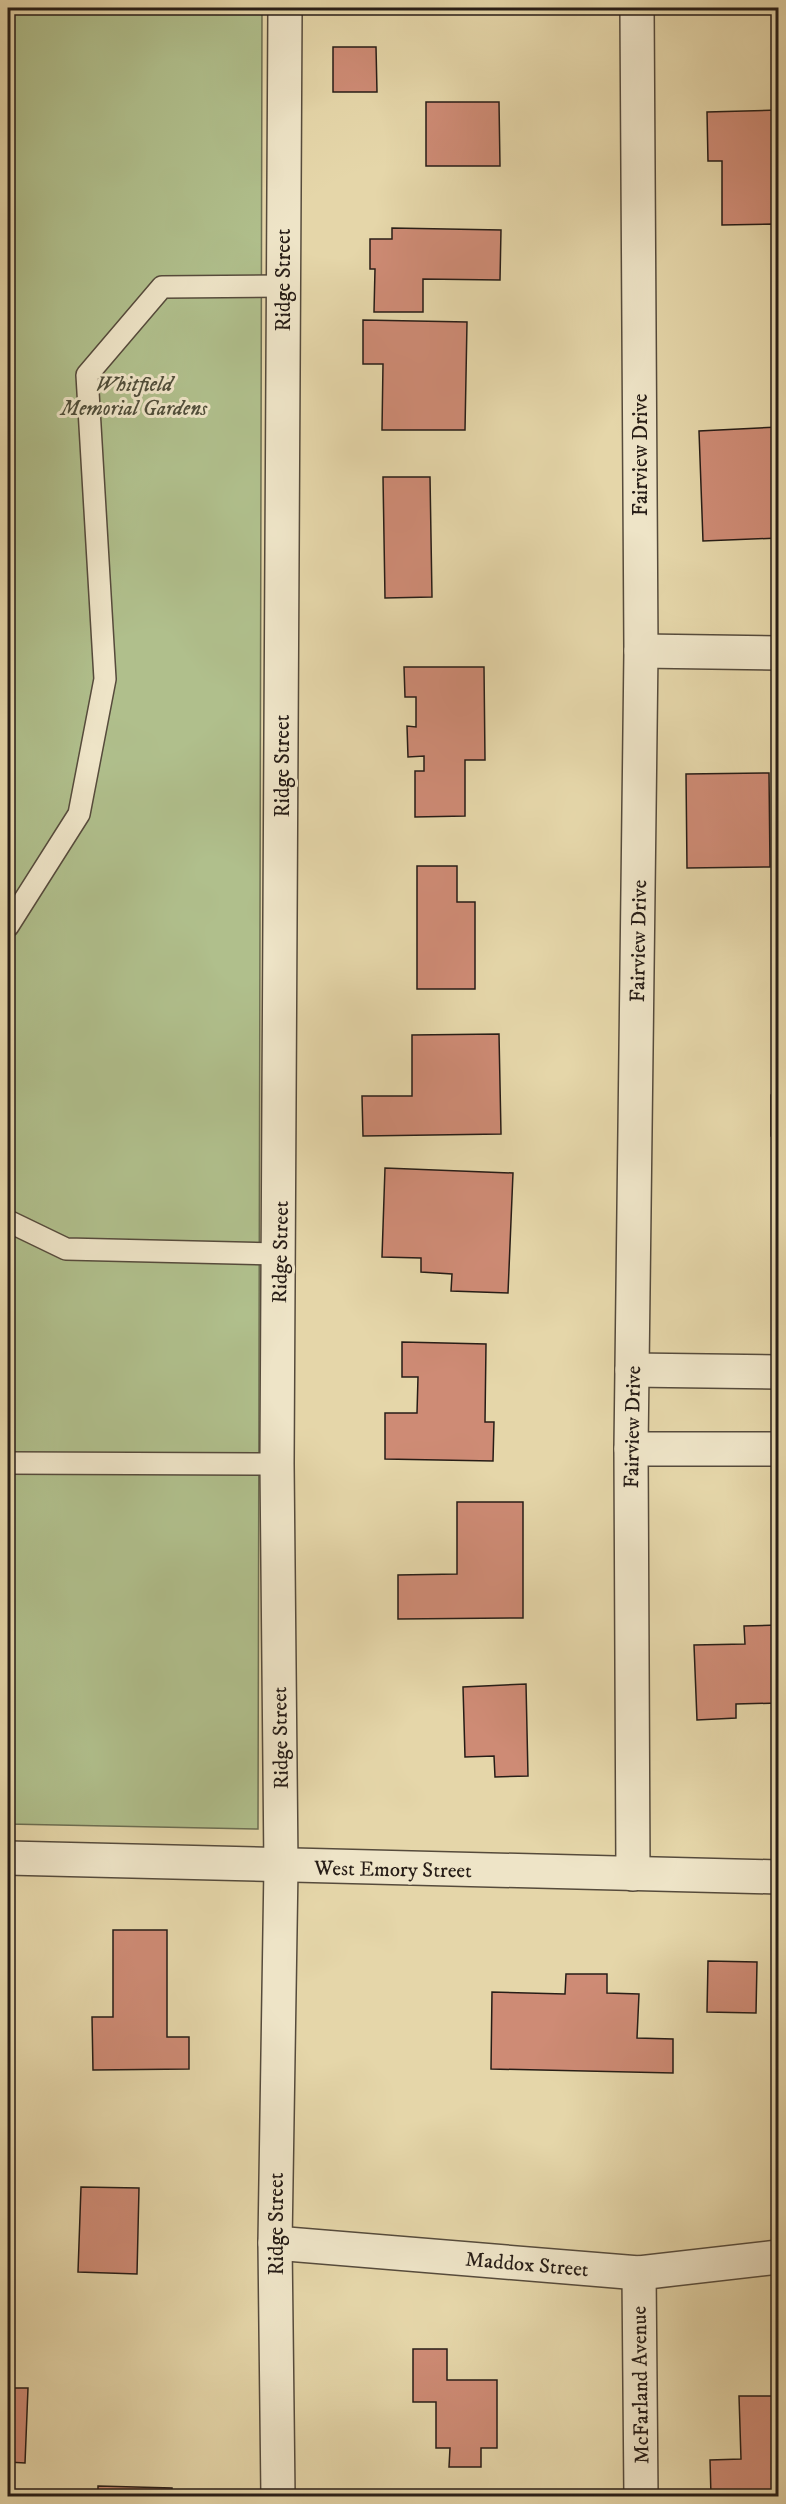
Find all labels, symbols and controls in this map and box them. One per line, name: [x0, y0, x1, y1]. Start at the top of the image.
street label: Ridge Street: [271, 228, 297, 331]
park label: Whitfield Memorial Gardens: [59, 372, 208, 422]
street label: Fairview Drive: [628, 393, 654, 516]
street label: Ridge Street: [270, 714, 296, 817]
street label: Fairview Drive: [625, 879, 653, 1003]
street label: Ridge Street: [267, 1200, 295, 1304]
street label: Fairview Drive: [619, 1365, 647, 1489]
street label: Ridge Street: [267, 1686, 295, 1790]
street label: West Emory Street: [313, 1856, 472, 1884]
street label: Ridge Street: [264, 2172, 290, 2275]
street label: Maddox Street: [464, 2247, 590, 2283]
street label: McFarland Avenue: [627, 2305, 655, 2464]

